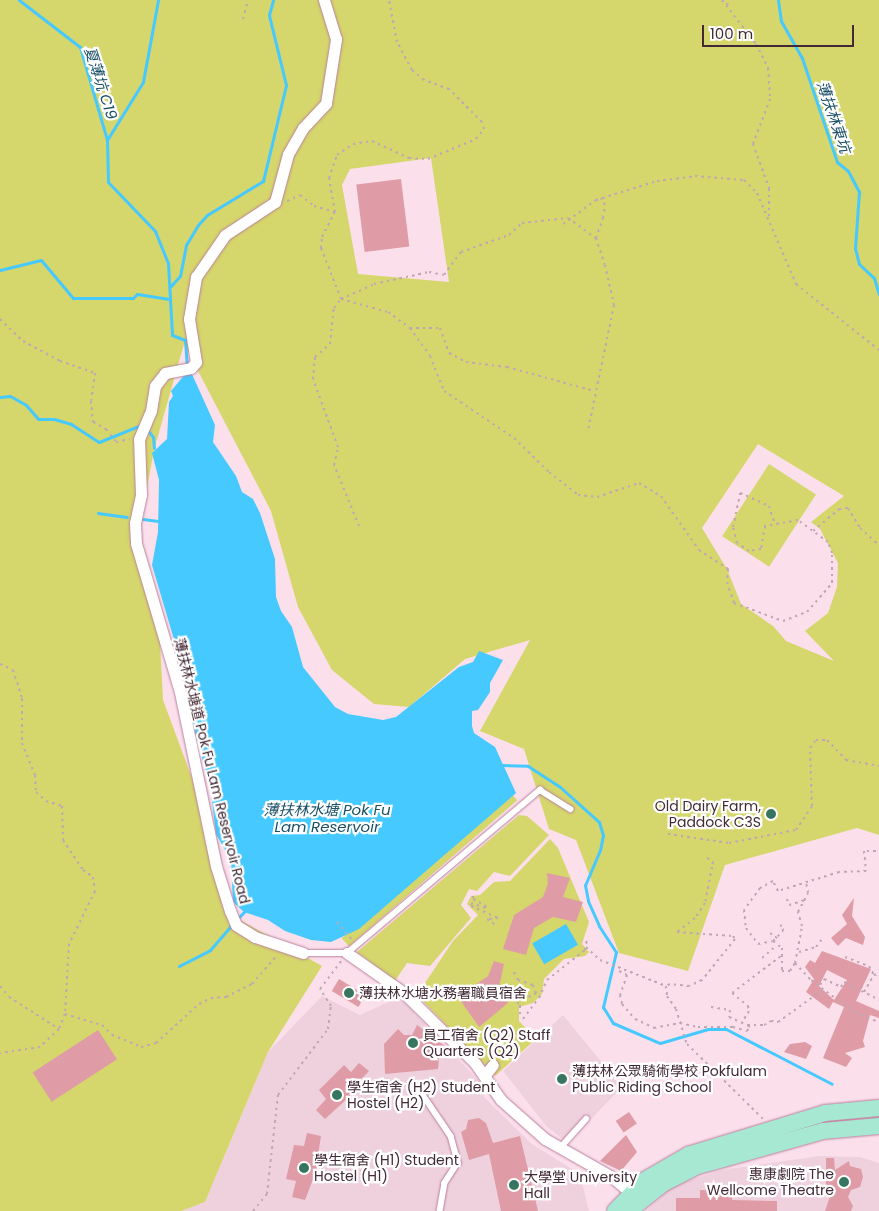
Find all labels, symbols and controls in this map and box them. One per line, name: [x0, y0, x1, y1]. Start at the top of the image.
scale bar: [704, 15, 856, 47]
text: 100 m: [710, 23, 753, 44]
water label: 夏薄坑 C19: [81, 44, 121, 122]
water label: 薄扶林東坑: [813, 79, 855, 155]
street label: 薄扶林水塘道 Pok Fu Lam Reservoir Road: [171, 636, 253, 906]
place label: Old Dairy Farm, Paddock C3S: [655, 798, 761, 830]
water label: 薄扶林水塘 Pok Fu Lam Reservoir: [263, 800, 391, 835]
marker: Old Dairy Farm, Paddock C3S: [765, 808, 777, 820]
place label: 薄扶林水塘水務署職員宿舍: [359, 985, 527, 1001]
marker: 薄扶林水塘水務署職員宿舍: [343, 987, 355, 999]
place label: 員工宿舍 (Q2) Staff Quarters (Q2): [423, 1027, 550, 1060]
marker: 員工宿舍 (Q2) Staff Quarters (Q2): [407, 1037, 419, 1049]
place label: 薄扶林公眾騎術學校 Pokfulam Public Riding School: [572, 1063, 767, 1096]
marker: 薄扶林公眾騎術學校 Pokfulam Public Riding School: [556, 1073, 568, 1085]
place label: 學生宿舍 (H2) Student Hostel (H2): [347, 1079, 495, 1112]
marker: 學生宿舍 (H2) Student Hostel (H2): [331, 1089, 343, 1101]
place label: 學生宿舍 (H1) Student Hostel (H1): [314, 1152, 459, 1184]
marker: 學生宿舍 (H1) Student Hostel (H1): [298, 1162, 310, 1174]
place label: 惠康劇院 The Wellcome Theatre: [707, 1166, 834, 1198]
place label: 大學堂 University Hall: [524, 1169, 637, 1202]
marker: 惠康劇院 The Wellcome Theatre: [838, 1176, 850, 1188]
marker: 大學堂 University Hall: [508, 1179, 520, 1191]

